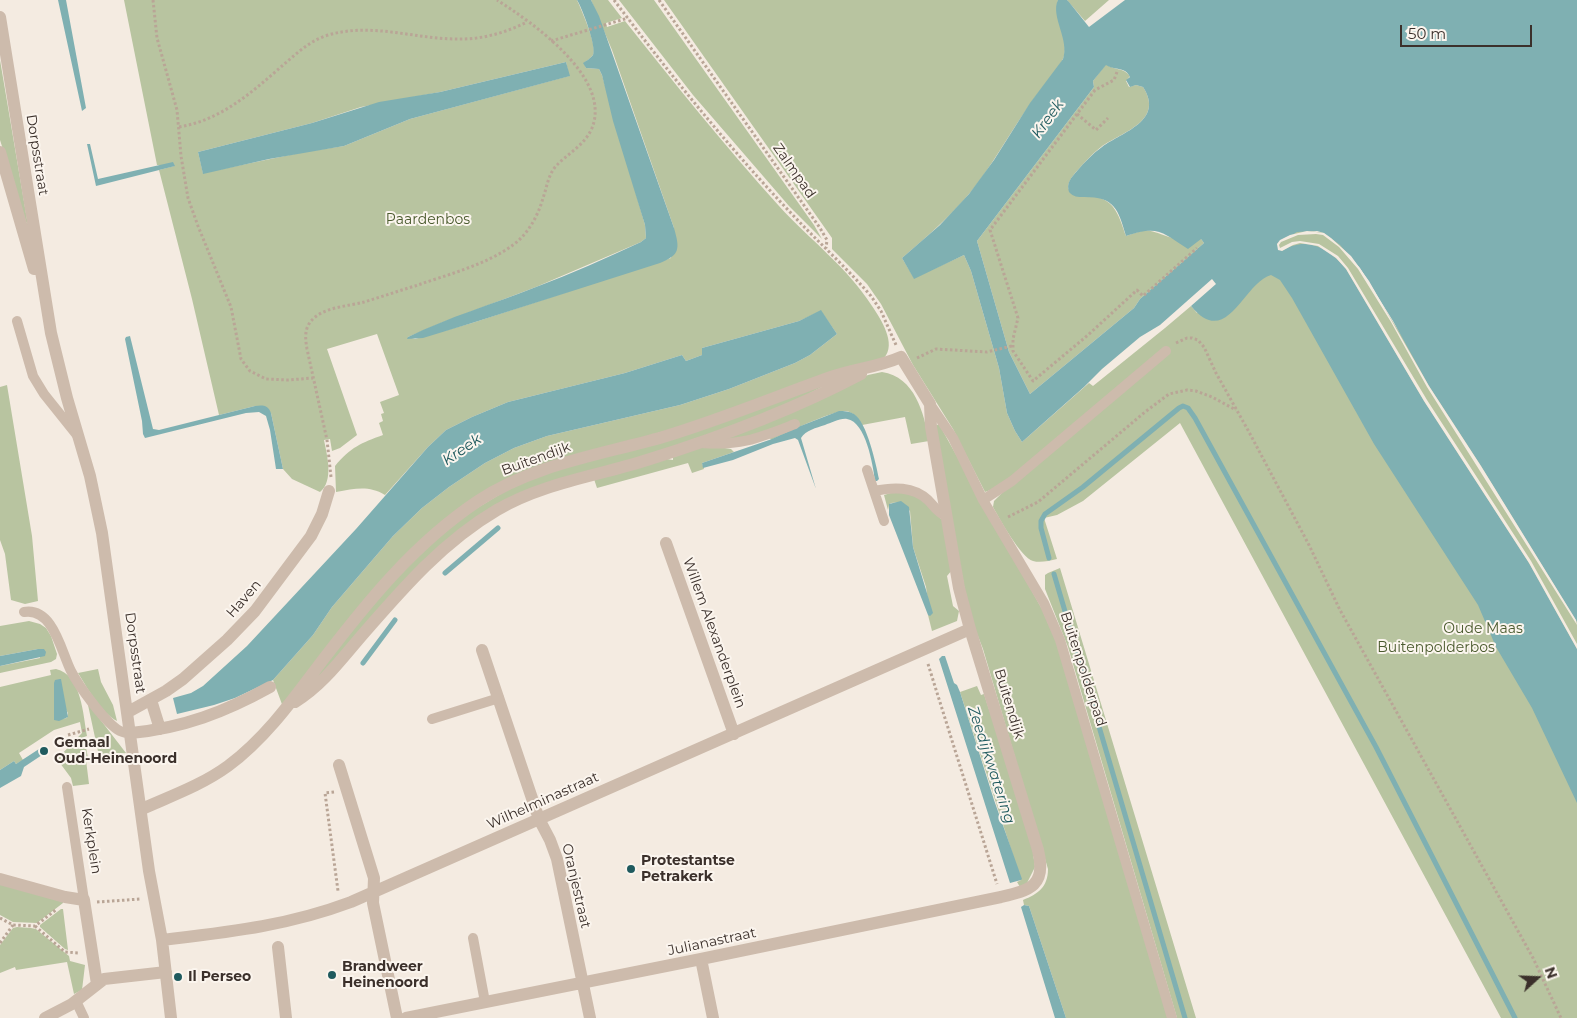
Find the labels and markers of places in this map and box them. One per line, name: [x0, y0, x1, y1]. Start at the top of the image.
place label: Gemaal Oud-Heinenoord: [54, 735, 177, 768]
marker: Gemaal Oud-Heinenoord: [38, 745, 50, 757]
place label: Protestantse Petrakerk: [641, 853, 735, 886]
marker: Protestantse Petrakerk: [625, 863, 637, 875]
place label: Brandweer Heinenoord: [342, 959, 429, 992]
place label: Il Perseo: [188, 969, 251, 985]
marker: Brandweer Heinenoord: [326, 969, 338, 981]
marker: Il Perseo: [172, 971, 184, 983]

